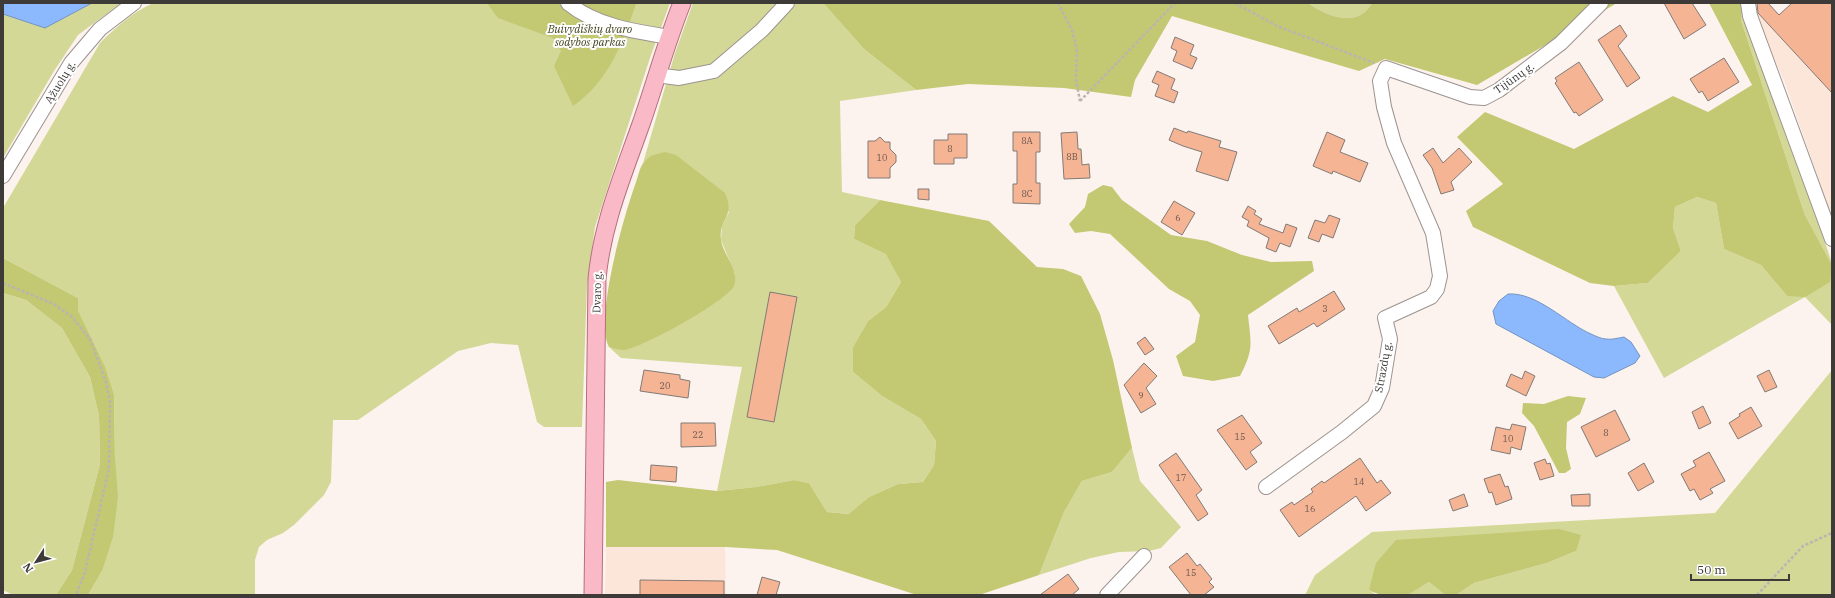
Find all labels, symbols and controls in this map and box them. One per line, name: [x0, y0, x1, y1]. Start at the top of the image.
park label: Buivydiškių dvaro sodybos parkas: [547, 22, 633, 49]
street label: Ąžuolų g.: [41, 58, 79, 106]
street label: Tijūnų g.: [1491, 59, 1537, 97]
house number: 8A: [1021, 135, 1034, 146]
house number: 8: [947, 143, 953, 154]
house number: 8B: [1066, 151, 1078, 162]
house number: 10: [877, 152, 887, 163]
house number: 8C: [1021, 188, 1033, 199]
house number: 6: [1175, 212, 1181, 223]
street label: Dvaro g.: [589, 271, 605, 313]
house number: 3: [1322, 303, 1328, 314]
street label: Strazdų g.: [1371, 340, 1395, 394]
house number: 20: [660, 380, 670, 391]
house number: 9: [1138, 390, 1144, 401]
house number: 8: [1603, 427, 1609, 438]
house number: 22: [693, 429, 703, 440]
house number: 15: [1235, 431, 1245, 442]
house number: 10: [1503, 433, 1513, 444]
house number: 17: [1176, 472, 1186, 483]
house number: 14: [1354, 476, 1364, 487]
house number: 16: [1305, 503, 1315, 514]
north arrow: [16, 542, 56, 582]
scale bar: [1691, 556, 1789, 582]
text: N: [20, 560, 36, 576]
text: 50 m: [1697, 562, 1726, 577]
house number: 15: [1186, 567, 1196, 578]

